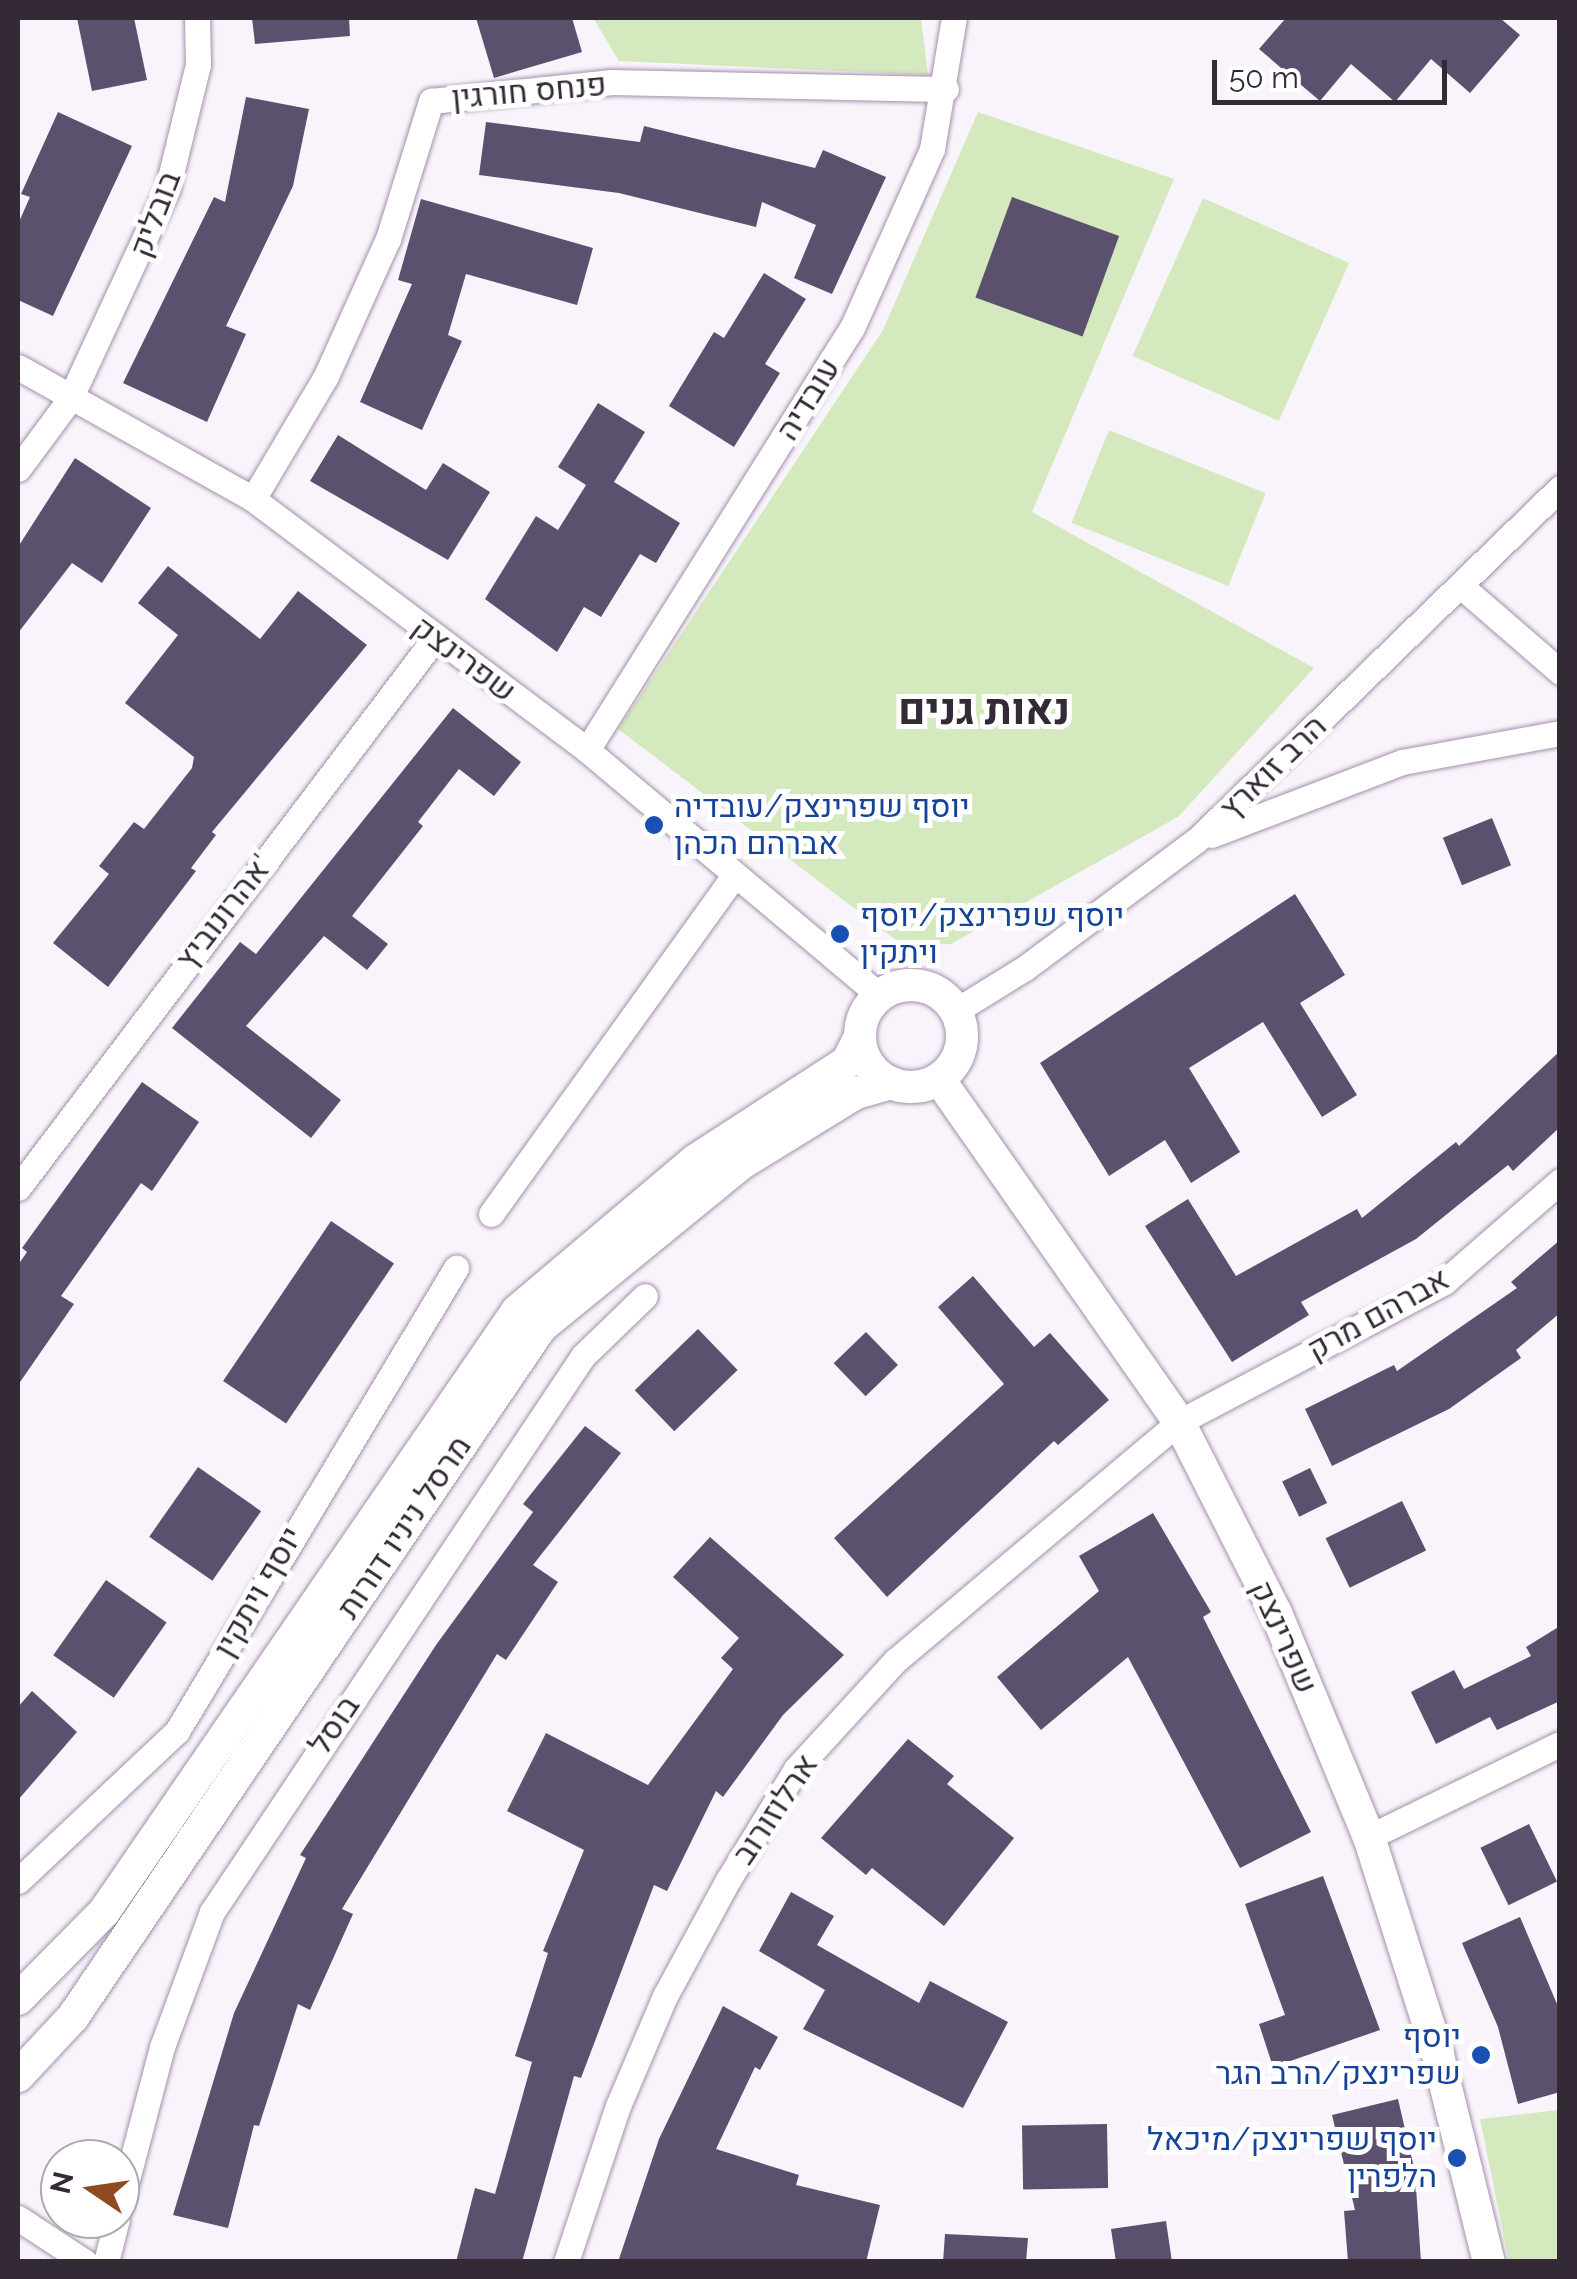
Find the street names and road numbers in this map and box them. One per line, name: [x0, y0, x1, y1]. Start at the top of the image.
street label: פנחס חורגין: [450, 65, 608, 117]
street label: בובליק: [121, 166, 189, 262]
street label: עובדיה: [768, 351, 848, 447]
street label: שפרינצק: [405, 608, 523, 710]
street label: הרב זוארץ: [1212, 707, 1334, 827]
street label: אהרונוביץ': [167, 847, 281, 977]
street label: אברהם מרק: [1300, 1259, 1456, 1369]
street label: מרסל ניניו דורות: [329, 1428, 479, 1626]
street label: יוסף ויתקין: [205, 1520, 311, 1664]
street label: שפרינצק: [1242, 1574, 1326, 1700]
street label: בוסל: [300, 1688, 368, 1762]
street label: ארלוזורוב: [724, 1747, 826, 1871]

